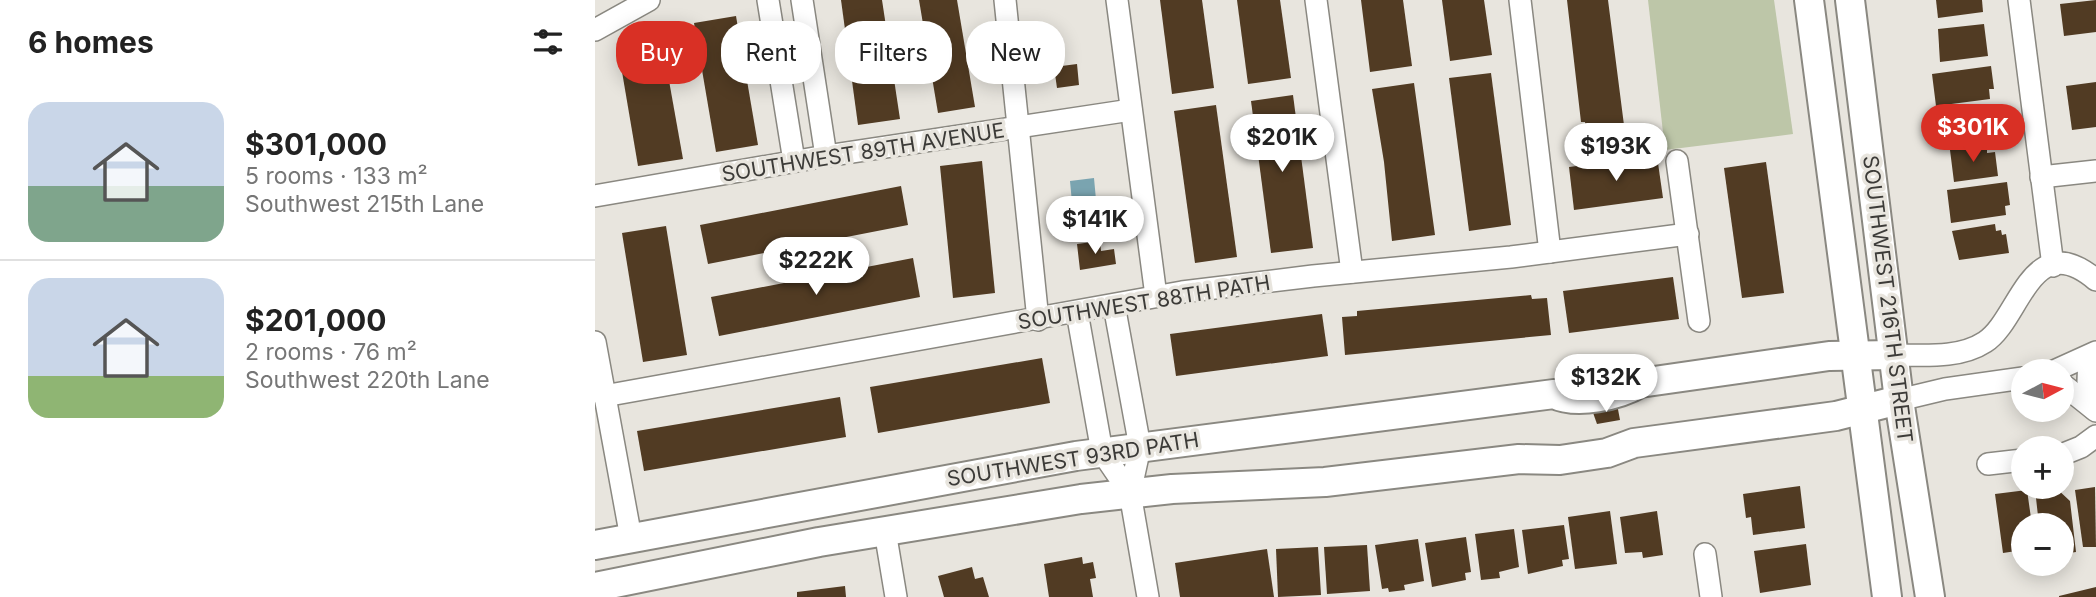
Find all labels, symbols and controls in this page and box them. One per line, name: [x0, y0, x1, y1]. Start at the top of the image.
chip: Buy: [616, 21, 707, 84]
chip: Rent: [721, 21, 821, 84]
chip: Filters: [835, 21, 952, 84]
chip: New: [966, 21, 1065, 84]
icon: filters: [529, 23, 567, 61]
text: 6 homes: [28, 24, 154, 60]
pin: $301K: [1924, 104, 2022, 164]
text: $301K: [1937, 113, 2009, 141]
pin: $201K: [1233, 114, 1331, 174]
street label: SOUTHWEST 89TH AVENUE: [720, 117, 1006, 187]
text: $201K: [1246, 123, 1318, 151]
pin: $193K: [1567, 124, 1665, 183]
text: $301,000: [245, 126, 387, 162]
icon: home: [84, 130, 168, 214]
text: $193K: [1580, 132, 1652, 160]
street label: SOUTHWEST 216TH STREET: [1858, 154, 1918, 444]
text: 5 rooms · 133 m²: [245, 162, 428, 190]
text: Southwest 215th Lane: [245, 190, 484, 218]
pin: $141K: [1046, 196, 1144, 256]
text: $141K: [1062, 205, 1128, 233]
pin: $222K: [767, 238, 865, 297]
text: $222K: [778, 246, 854, 274]
street label: SOUTHWEST 88TH PATH: [1016, 270, 1272, 334]
text: $201,000: [245, 302, 387, 338]
icon: home: [84, 306, 168, 390]
text: 2 rooms · 76 m²: [245, 338, 417, 366]
pin: $132K: [1557, 354, 1655, 414]
north arrow: [2011, 359, 2074, 422]
map controls: [2011, 359, 2074, 576]
text: $132K: [1571, 363, 1641, 391]
text: Southwest 220th Lane: [245, 366, 490, 394]
street label: SOUTHWEST 93RD PATH: [945, 427, 1201, 491]
button: +: [2011, 436, 2074, 499]
button: −: [2011, 513, 2074, 576]

